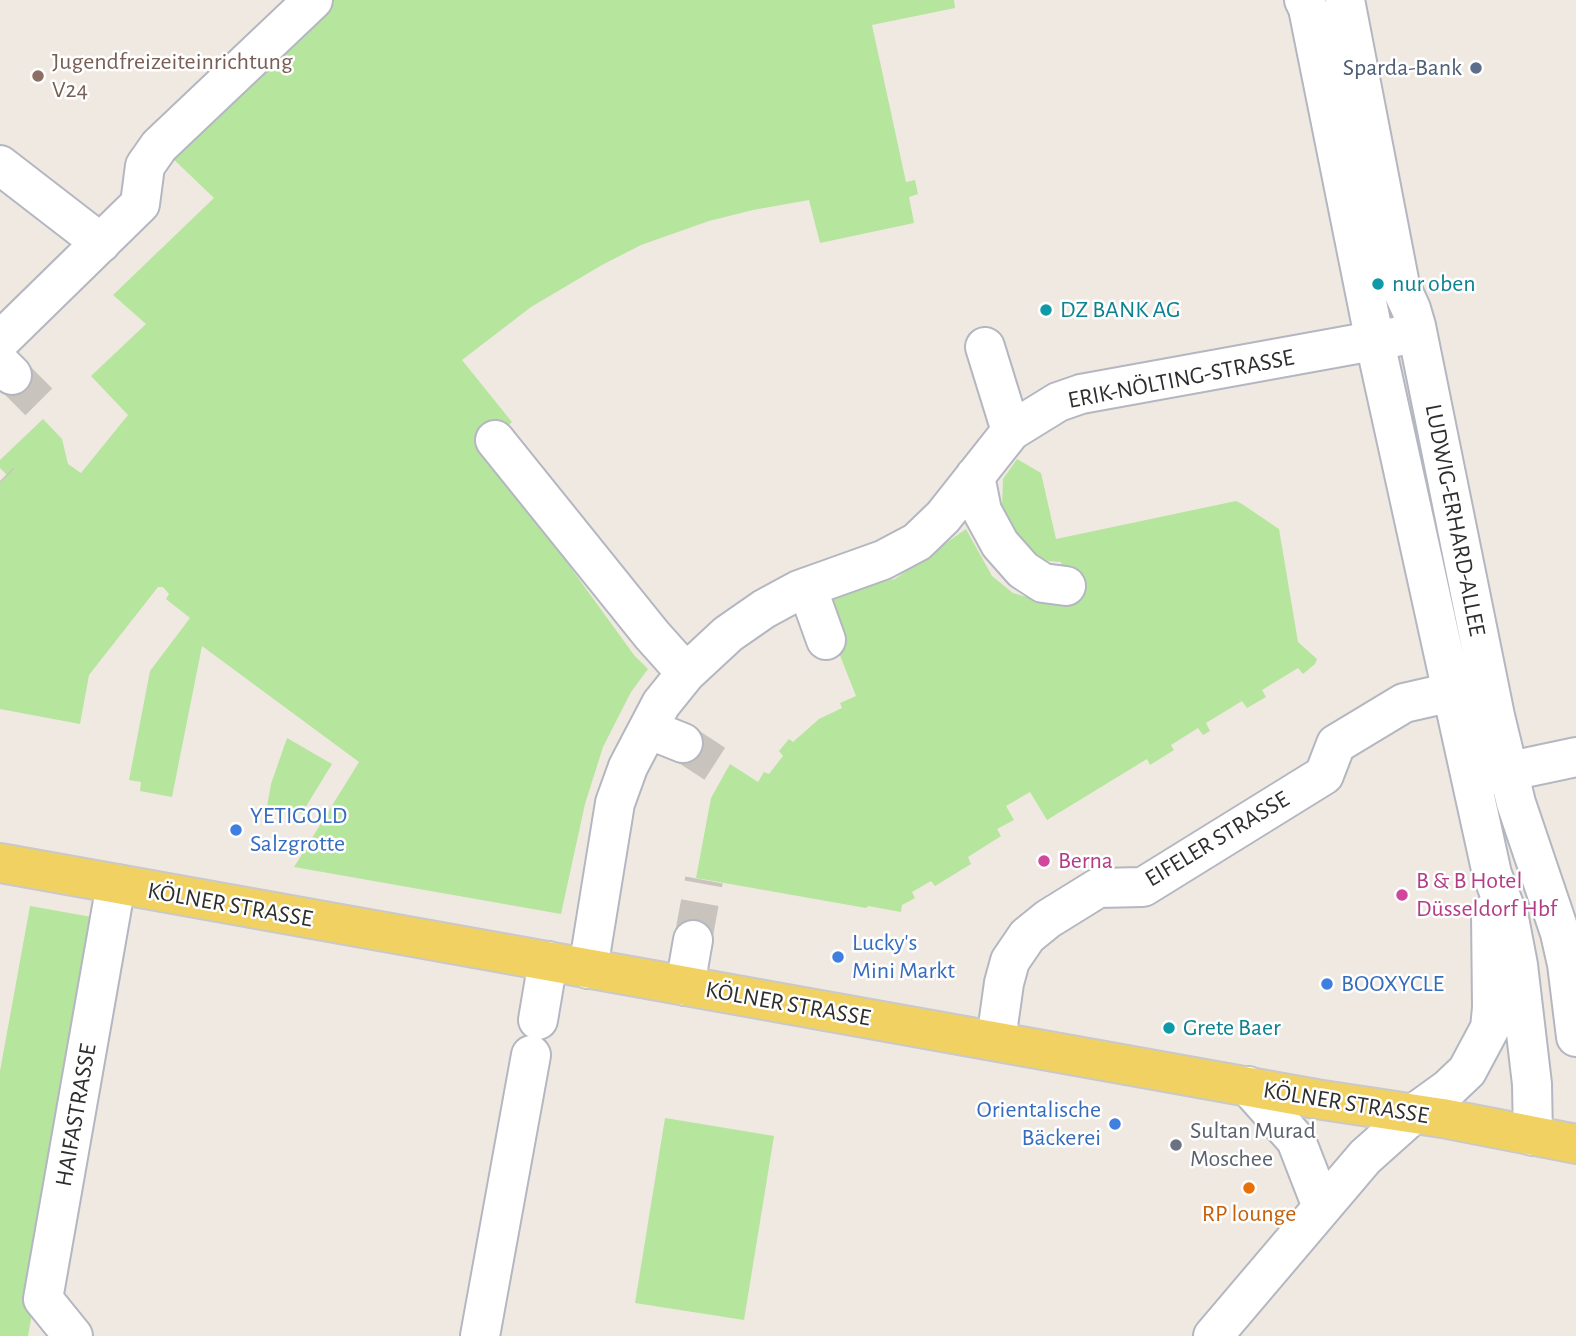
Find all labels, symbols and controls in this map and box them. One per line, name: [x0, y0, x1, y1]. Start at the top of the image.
place label: Jugendfreizeiteinrichtung V24: [52, 48, 293, 104]
place label: Sparda-Bank: [1343, 54, 1462, 82]
marker: Sparda-Bank: [1468, 60, 1484, 76]
marker: Jugendfreizeiteinrichtung V24: [30, 68, 46, 84]
place label: nur oben: [1392, 270, 1476, 298]
marker: nur oben: [1370, 276, 1386, 292]
place label: DZ BANK AG: [1060, 296, 1180, 324]
marker: DZ BANK AG: [1038, 302, 1054, 318]
street label: ERIK-NÖLTING-STRASSE: [1065, 343, 1297, 415]
street label: LUDWIG-ERHARD-ALLEE: [1418, 402, 1492, 638]
street label: EIFELER STRASSE: [1140, 785, 1294, 893]
place label: YETIGOLD Salzgrotte: [250, 802, 347, 858]
marker: YETIGOLD Salzgrotte: [228, 822, 244, 838]
place label: Berna: [1058, 847, 1113, 875]
marker: Berna: [1036, 853, 1052, 869]
place label: B & B Hotel Düsseldorf Hbf: [1416, 867, 1557, 923]
street label: KÖLNER STRASSE: [145, 876, 315, 934]
marker: B & B Hotel Düsseldorf Hbf: [1394, 887, 1410, 903]
place label: Lucky's Mini Markt: [852, 929, 955, 985]
marker: Lucky's Mini Markt: [830, 949, 846, 965]
place label: BOOXYCLE: [1341, 970, 1444, 998]
street label: KÖLNER STRASSE: [703, 975, 873, 1033]
marker: BOOXYCLE: [1319, 976, 1335, 992]
place label: Grete Baer: [1183, 1014, 1281, 1042]
marker: Grete Baer: [1161, 1020, 1177, 1036]
street label: HAIFASTRASSE: [49, 1041, 103, 1189]
street label: KÖLNER STRASSE: [1261, 1076, 1431, 1130]
place label: Orientalische Bäckerei: [977, 1096, 1101, 1152]
marker: Orientalische Bäckerei: [1107, 1116, 1123, 1132]
place label: Sultan Murad Moschee: [1190, 1117, 1316, 1173]
marker: Sultan Murad Moschee: [1168, 1137, 1184, 1153]
marker: RP lounge: [1241, 1180, 1257, 1196]
place label: RP lounge: [1202, 1200, 1296, 1228]

